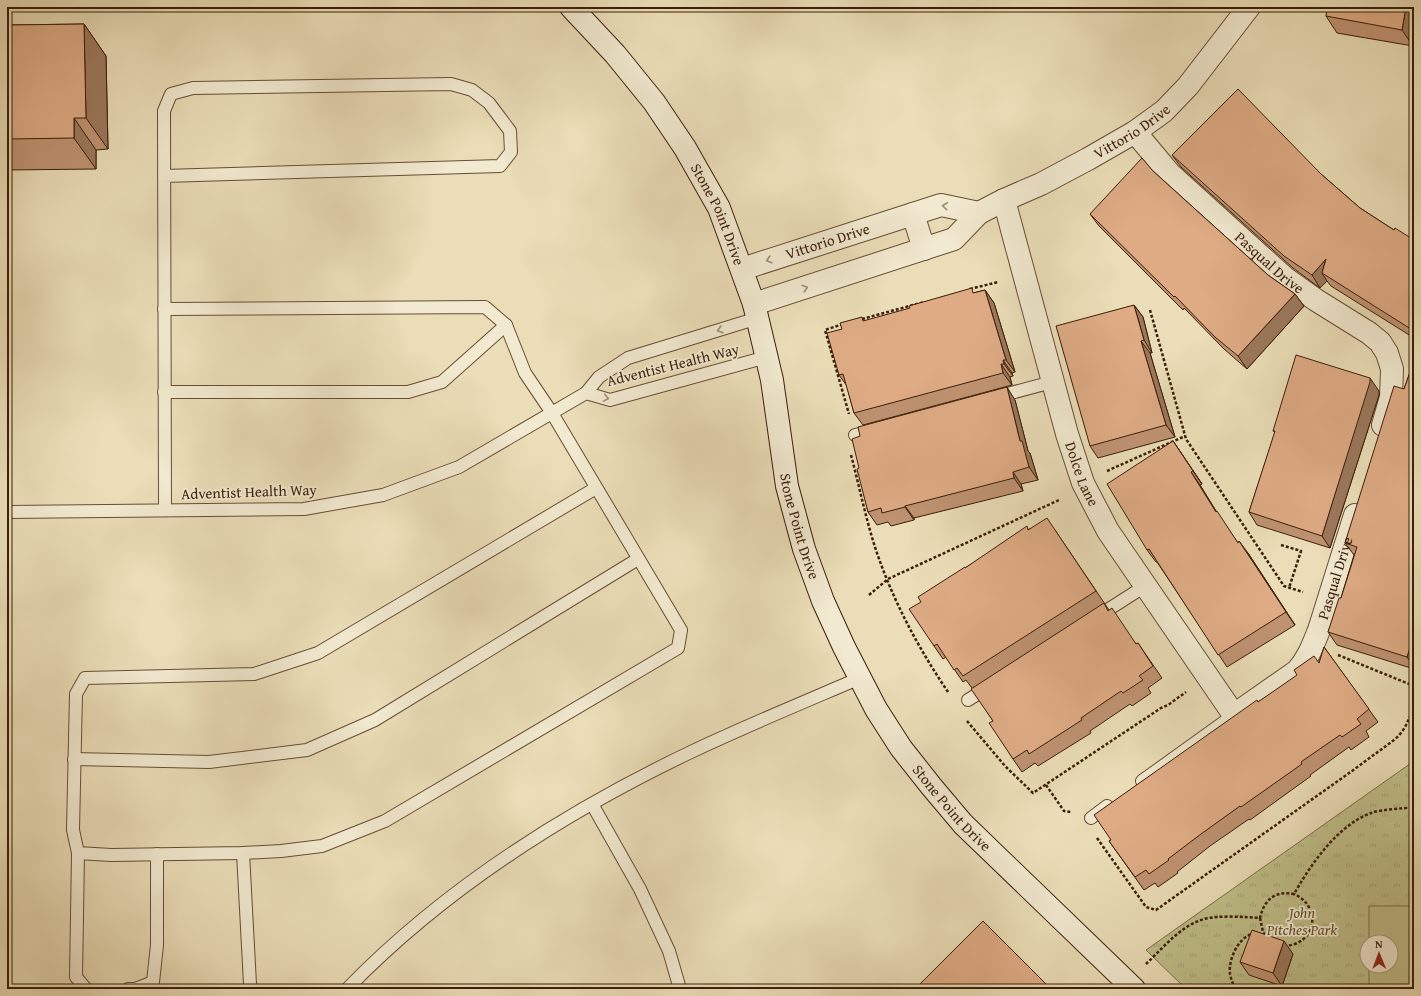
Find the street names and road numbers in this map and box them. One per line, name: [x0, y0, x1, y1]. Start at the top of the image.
street label: Vittorio Drive: [1090, 99, 1175, 164]
street label: Stone Point Drive: [686, 159, 750, 268]
street label: Vittorio Drive: [783, 218, 872, 264]
street label: Pasqual Drive: [1230, 227, 1309, 298]
street label: Adventist Health Way: [604, 338, 742, 391]
street label: Dolce Lane: [1060, 439, 1104, 510]
street label: Stone Point Drive: [775, 472, 825, 582]
street label: Adventist Health Way: [181, 479, 318, 504]
street label: Pasqual Drive: [1312, 534, 1358, 622]
street label: Stone Point Drive: [908, 760, 996, 856]

